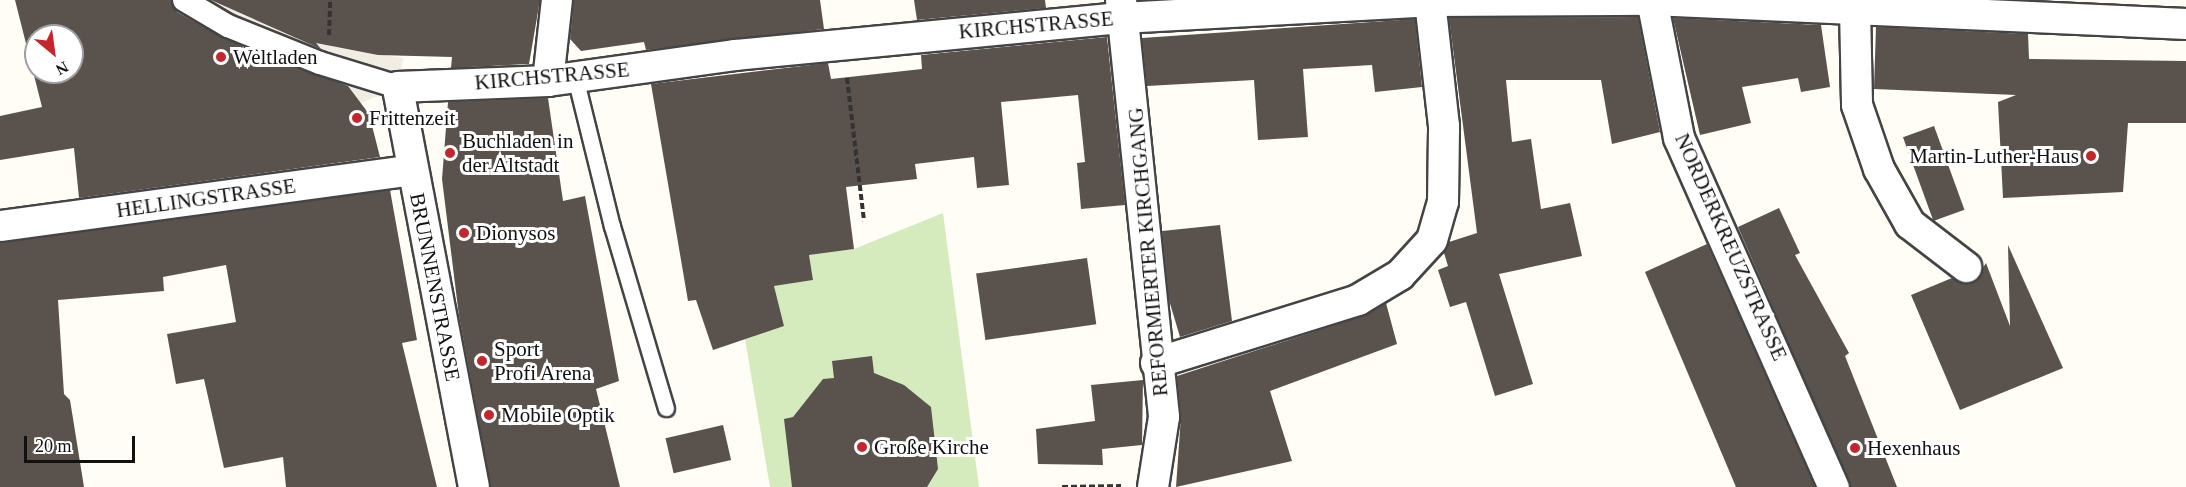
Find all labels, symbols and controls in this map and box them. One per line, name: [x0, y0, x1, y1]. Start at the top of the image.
street label: KIRCHSTRASSE: [958, 6, 1114, 44]
north arrow: [24, 24, 84, 84]
place label: Weltladen: [233, 44, 318, 70]
marker: Weltladen: [214, 50, 228, 64]
street label: KIRCHSTRASSE: [474, 57, 630, 95]
text: N: [53, 58, 71, 79]
place label: Frittenzeit: [369, 105, 455, 131]
street label: REFORMIERTER KIRCHGANG: [1123, 107, 1173, 397]
marker: Frittenzeit: [350, 111, 364, 125]
place label: Buchladen in der Altstadt: [462, 128, 573, 178]
street label: NORDERKREUZSTRASSE: [1669, 129, 1793, 365]
place label: Martin-Luther-Haus: [1909, 143, 2079, 169]
marker: Buchladen in der Altstadt: [443, 146, 457, 160]
marker: Martin-Luther-Haus: [2084, 149, 2098, 163]
street label: HELLINGSTRASSE: [115, 173, 297, 223]
street label: BRUNNENSTRASSE: [404, 191, 466, 383]
place label: Dionysos: [476, 220, 555, 246]
marker: Dionysos: [457, 226, 471, 240]
place label: Sport Profi Arena: [494, 336, 593, 386]
marker: Sport Profi Arena: [475, 354, 489, 368]
place label: Mobile Optik: [501, 402, 615, 428]
marker: Mobile Optik: [482, 408, 496, 422]
scale bar: [27, 424, 138, 462]
place label: Große Kirche: [874, 434, 989, 460]
place label: Hexenhaus: [1867, 435, 1960, 461]
text: 20 m: [35, 436, 72, 456]
marker: Große Kirche: [855, 440, 869, 454]
marker: Hexenhaus: [1848, 441, 1862, 455]

